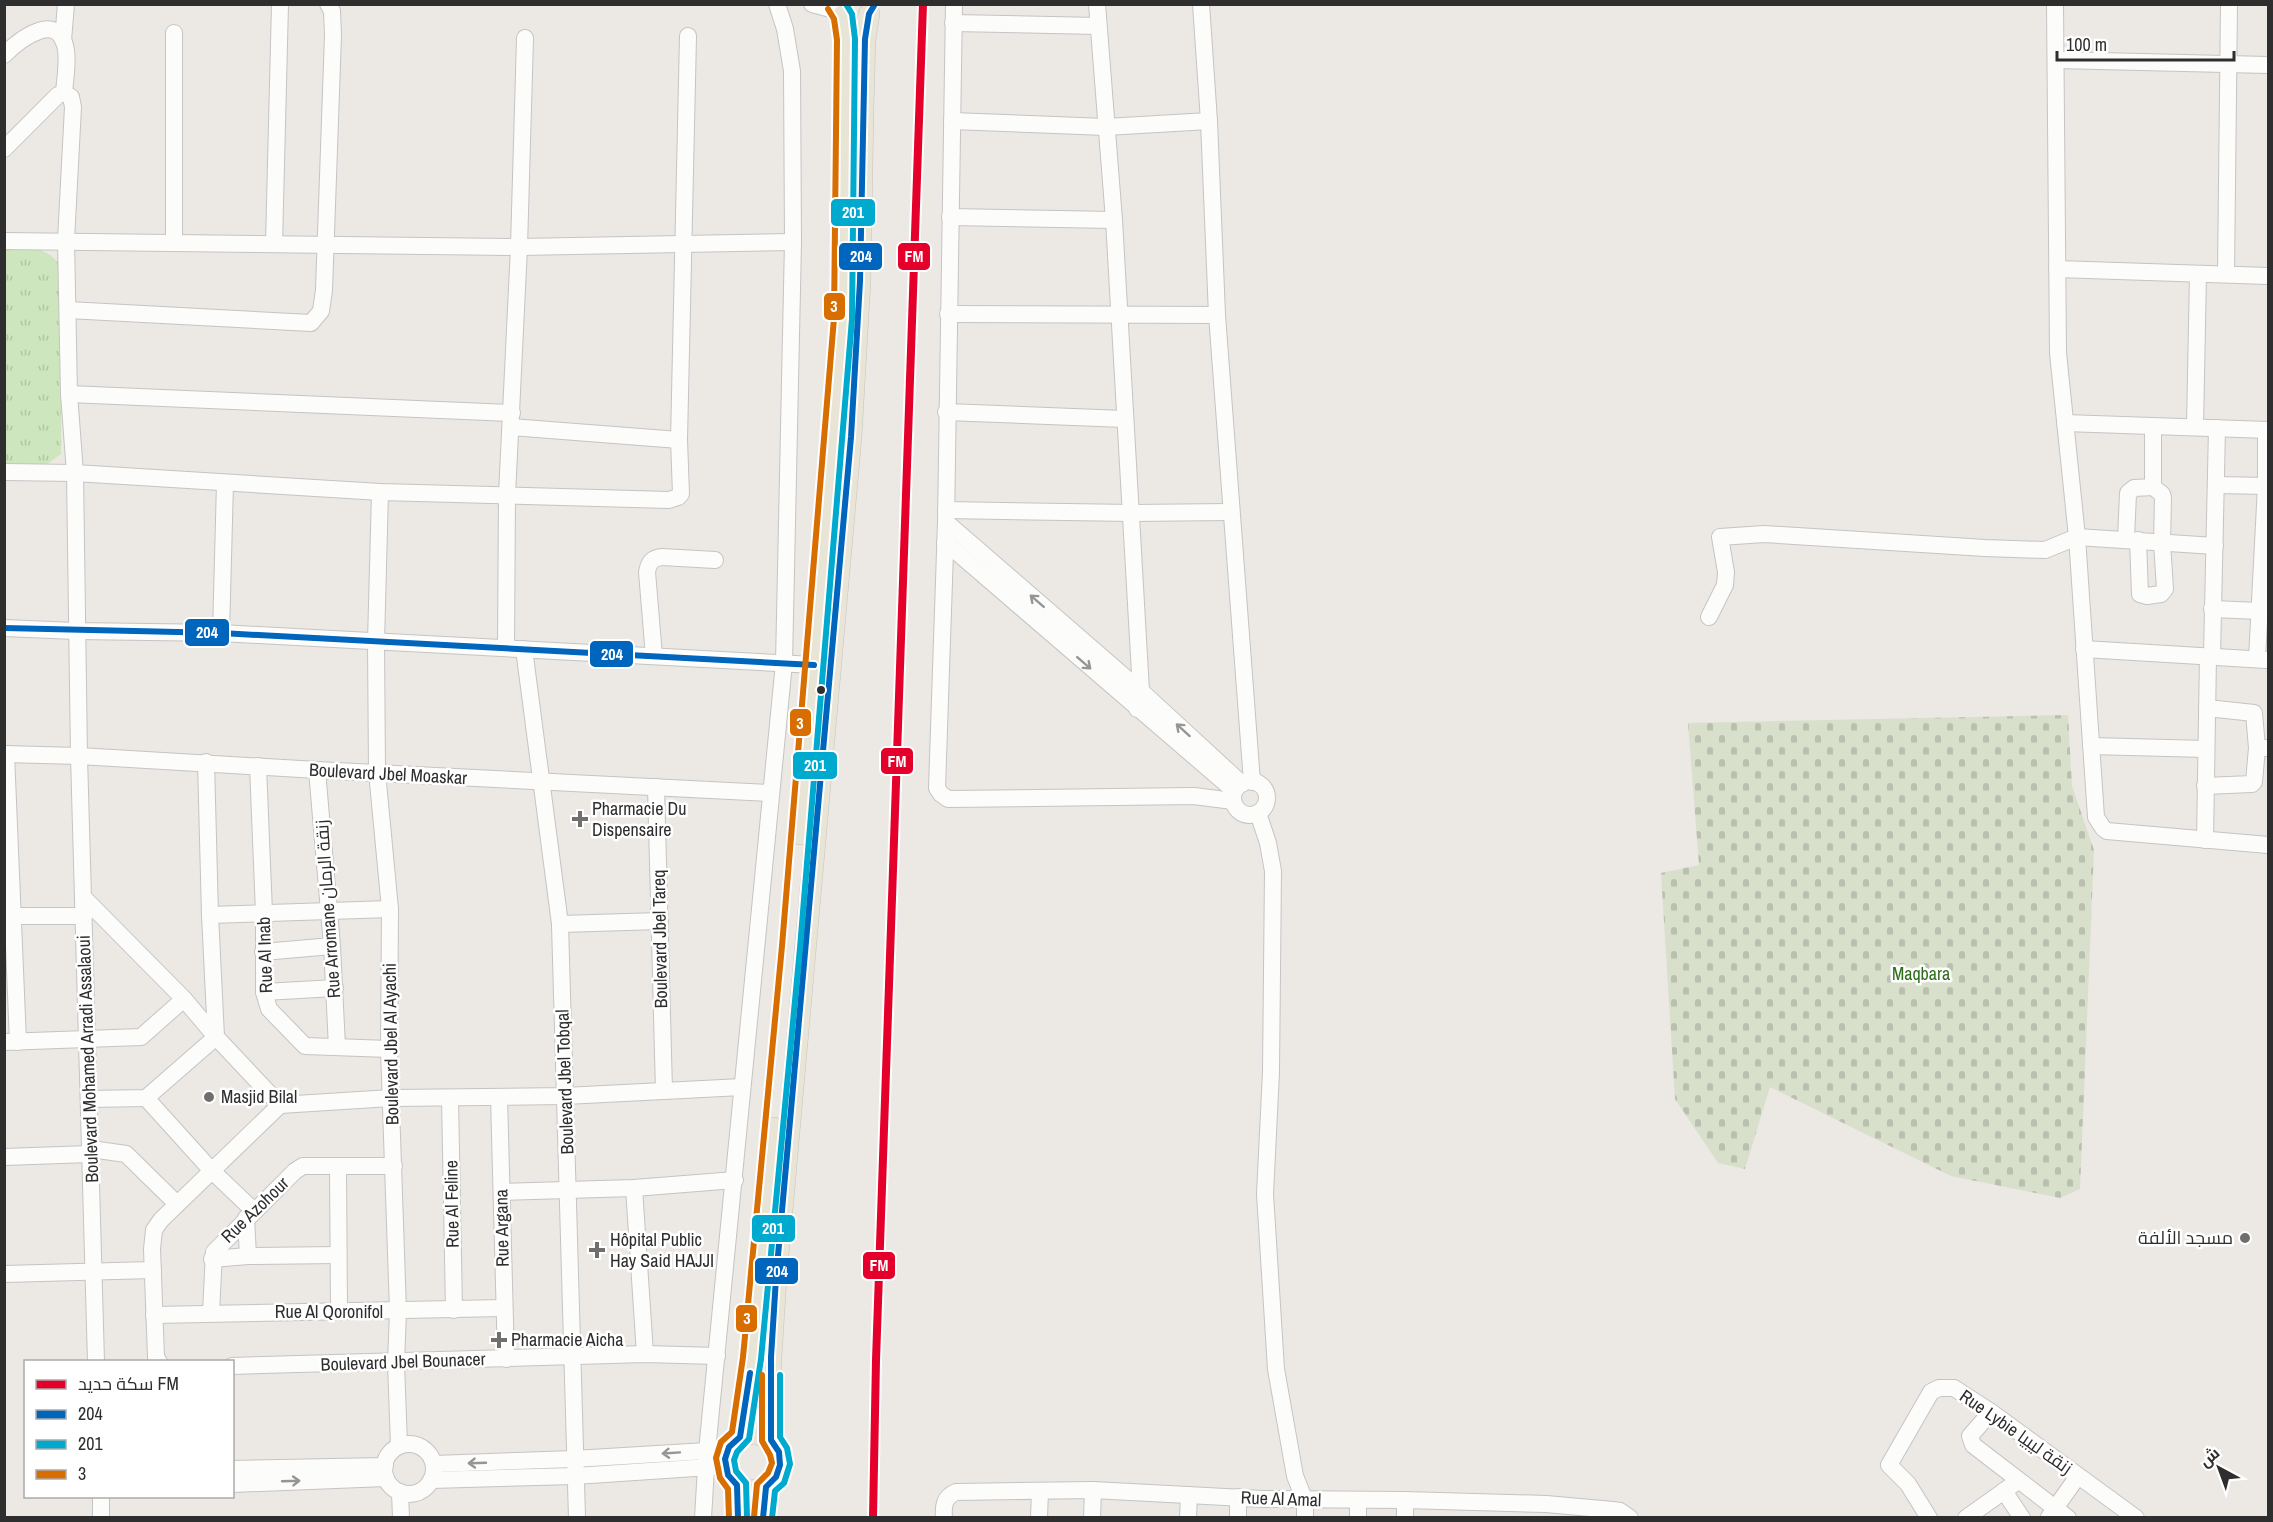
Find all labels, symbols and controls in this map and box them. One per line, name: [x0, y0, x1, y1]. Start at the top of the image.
scale bar: [2057, 24, 2234, 62]
text: 100 m: [2066, 32, 2107, 57]
line badge: 201: [830, 198, 876, 227]
text: 201: [842, 201, 865, 223]
line badge: 204: [838, 242, 883, 271]
line badge: FM: [897, 242, 931, 271]
text: 204: [850, 245, 873, 267]
text: FM: [905, 245, 924, 267]
line badge: 3: [823, 292, 846, 321]
text: 3: [830, 295, 838, 317]
one-way arrow: [1030, 594, 1045, 608]
line badge: 204: [184, 618, 230, 647]
text: 204: [196, 621, 219, 643]
line badge: 204: [589, 640, 634, 668]
text: 204: [601, 643, 624, 665]
one-way arrow: [1077, 656, 1092, 670]
unlabelled marker: [815, 684, 827, 696]
line badge: 3: [789, 708, 812, 737]
text: 3: [796, 712, 804, 734]
one-way arrow: [1176, 723, 1191, 737]
line badge: FM: [880, 747, 914, 775]
text: FM: [888, 750, 907, 772]
line badge: 201: [792, 751, 838, 780]
text: 201: [804, 754, 827, 776]
street label: Boulevard Jbel Moaskar: [308, 757, 468, 790]
place label: Pharmacie Du Dispensaire: [592, 796, 686, 842]
marker: Pharmacie Du Dispensaire: [573, 812, 587, 826]
street label: Rue Arromane زنقة الرمان: [309, 819, 346, 999]
street label: Boulevard Jbel Tareq: [646, 869, 673, 1009]
street label: Rue Al Inab: [251, 916, 278, 994]
street label: Boulevard Mohamed Arradi Assalaoui: [71, 935, 104, 1183]
park label: Maqbara: [1892, 961, 1950, 986]
street label: Boulevard Jbel Al Ayachi: [377, 963, 404, 1125]
street label: Boulevard Jbel Tobqal: [549, 1009, 580, 1155]
place label: Masjid Bilal: [221, 1084, 297, 1109]
marker: Masjid Bilal: [202, 1090, 216, 1104]
street label: Rue Al Feline: [438, 1160, 465, 1248]
street label: Rue Azohour: [215, 1171, 294, 1248]
street label: Rue Argana: [488, 1189, 515, 1267]
line badge: 201: [751, 1214, 796, 1243]
text: 201: [762, 1217, 785, 1239]
place label: مسجد الألفة: [2138, 1225, 2233, 1250]
place label: Hôpital Public Hay Said HAJJI: [610, 1227, 714, 1273]
marker: مسجد الألفة: [2238, 1231, 2252, 1245]
marker: Hôpital Public Hay Said HAJJI: [588, 1241, 606, 1259]
line badge: FM: [862, 1251, 896, 1280]
text: FM: [870, 1254, 889, 1276]
line badge: 204: [754, 1257, 799, 1285]
text: 204: [766, 1260, 789, 1282]
street label: Rue Al Qoronifol: [275, 1299, 383, 1324]
line badge: 3: [735, 1304, 758, 1333]
text: 3: [743, 1307, 751, 1329]
place label: Pharmacie Aicha: [511, 1327, 623, 1352]
marker: Pharmacie Aicha: [492, 1333, 506, 1347]
street label: Boulevard Jbel Bounacer: [320, 1346, 486, 1377]
legend: [24, 1360, 234, 1498]
text: سكة حديد FM: [78, 1371, 179, 1396]
street label: Rue Lybie زنقة ليبيا: [1955, 1383, 2078, 1480]
text: 204: [78, 1401, 103, 1426]
text: 201: [78, 1431, 103, 1456]
north arrow: [2189, 1438, 2249, 1498]
text: ش: [2194, 1442, 2224, 1472]
one-way arrow: [662, 1448, 682, 1459]
one-way arrow: [467, 1457, 487, 1468]
text: 3: [78, 1461, 86, 1486]
one-way arrow: [280, 1476, 300, 1487]
street label: Rue Al Amal: [1240, 1485, 1322, 1512]

